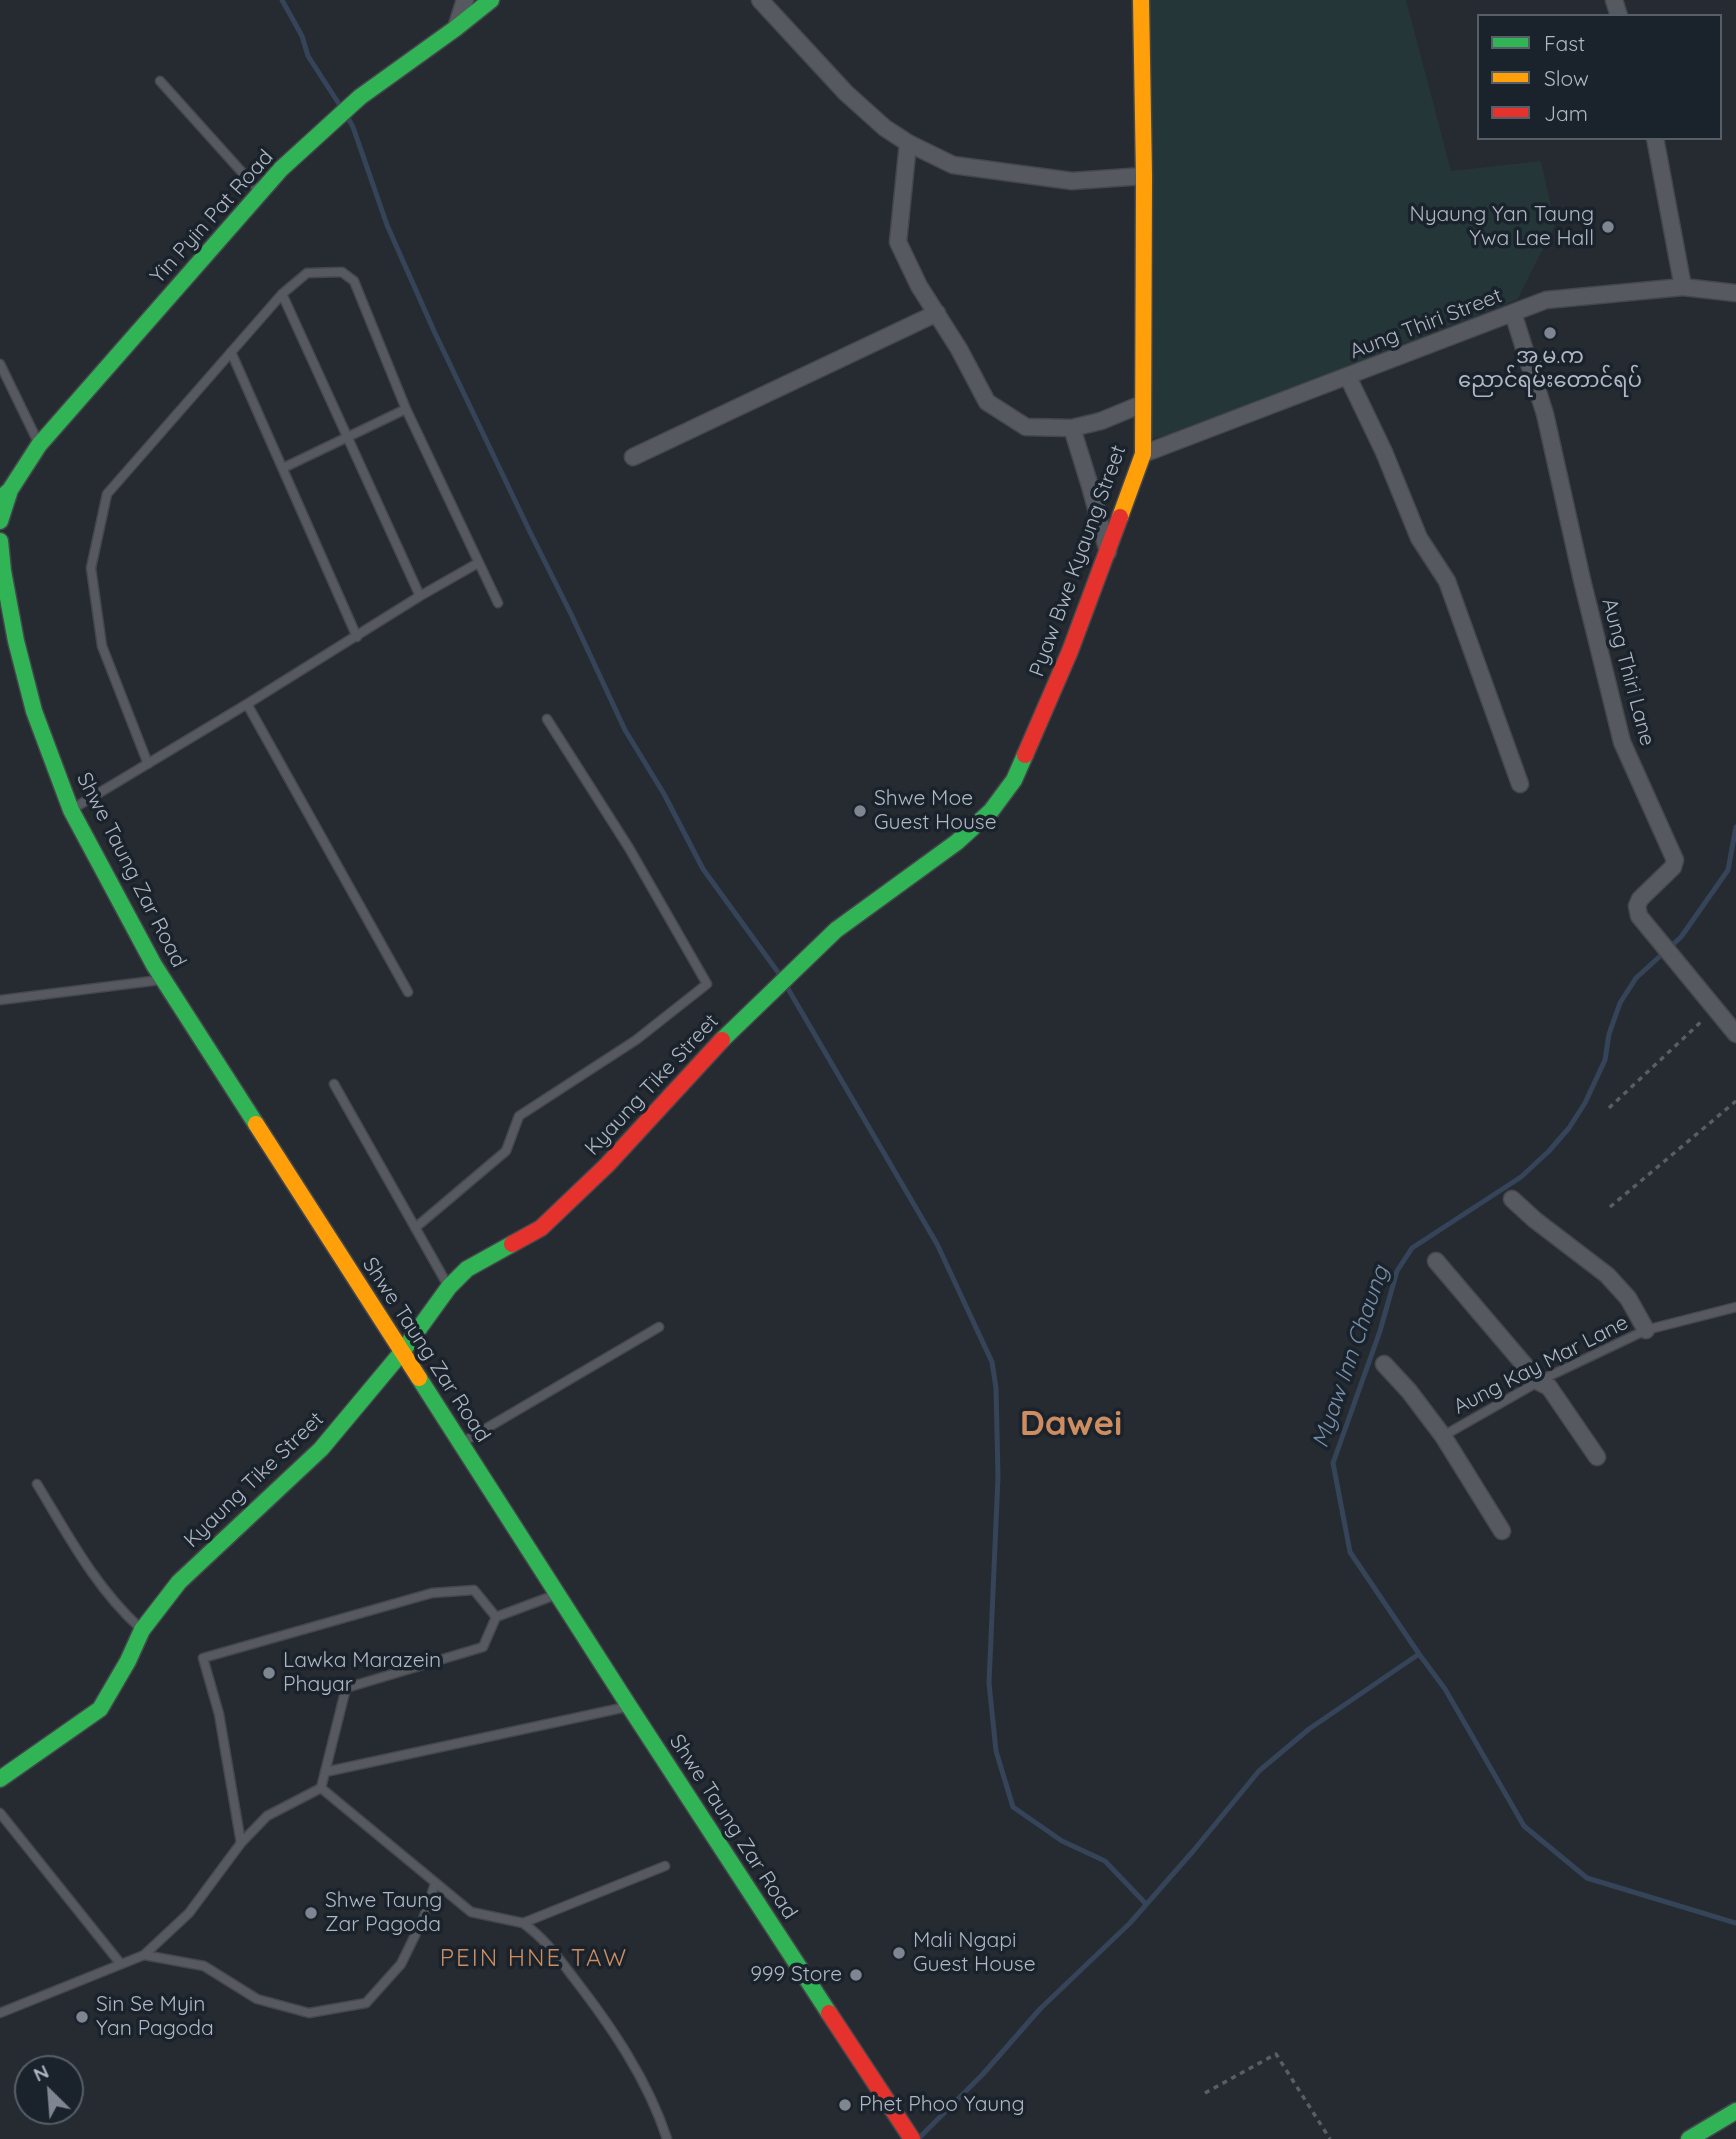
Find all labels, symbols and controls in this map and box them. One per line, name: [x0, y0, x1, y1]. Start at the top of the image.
legend: [1477, 14, 1722, 140]
text: Fast: [1544, 30, 1585, 56]
text: Slow: [1544, 65, 1589, 91]
text: Jam: [1544, 100, 1588, 126]
street label: Yin Pyin Pat Road: [145, 145, 279, 289]
place label: Nyaung Yan Taung Ywa Lae Hall: [1409, 202, 1594, 252]
marker: Nyaung Yan Taung Ywa Lae Hall: [1600, 219, 1616, 235]
street label: Aung Thiri Street: [1346, 283, 1506, 365]
marker: အ.မ.က ညောင်ရမ်းတောင်ရပ်: [1542, 325, 1558, 341]
place label: အ.မ.က ညောင်ရမ်းတောင်ရပ်: [1458, 344, 1642, 394]
street label: Pyaw Bwe Kyaung Street: [1024, 442, 1132, 680]
street label: Aung Thiri Lane: [1596, 596, 1660, 748]
street label: Shwe Taung Zar Road: [71, 768, 191, 972]
place label: Shwe Moe Guest House: [874, 786, 997, 836]
marker: Shwe Moe Guest House: [852, 803, 868, 819]
street label: Kyaung Tike Street: [580, 1009, 724, 1161]
street label: Shwe Taung Zar Road: [357, 1253, 495, 1447]
water label: Myaw Inn Chaung: [1307, 1262, 1395, 1452]
street label: Aung Kay Mar Lane: [1449, 1310, 1633, 1420]
district label: Dawei: [1020, 1403, 1122, 1445]
street label: Kyaung Tike Street: [179, 1407, 329, 1553]
place label: Lawka Marazein Phayar: [283, 1648, 441, 1698]
marker: Lawka Marazein Phayar: [261, 1665, 277, 1681]
street label: Shwe Taung Zar Road: [664, 1730, 802, 1924]
place label: Shwe Taung Zar Pagoda: [325, 1888, 442, 1938]
marker: Shwe Taung Zar Pagoda: [303, 1905, 319, 1921]
place label: Mali Ngapi Guest House: [913, 1928, 1036, 1978]
district label: PEIN HNE TAW: [441, 1945, 627, 1973]
marker: Mali Ngapi Guest House: [891, 1945, 907, 1961]
place label: 999 Store: [750, 1962, 842, 1988]
marker: 999 Store: [848, 1967, 864, 1983]
place label: Sin Se Myin Yan Pagoda: [96, 1992, 214, 2042]
marker: Sin Se Myin Yan Pagoda: [74, 2009, 90, 2025]
north arrow: [14, 2055, 84, 2125]
text: N: [30, 2059, 52, 2087]
place label: Phet Phoo Yaung: [859, 2092, 1024, 2118]
marker: Phet Phoo Yaung: [837, 2097, 853, 2113]

